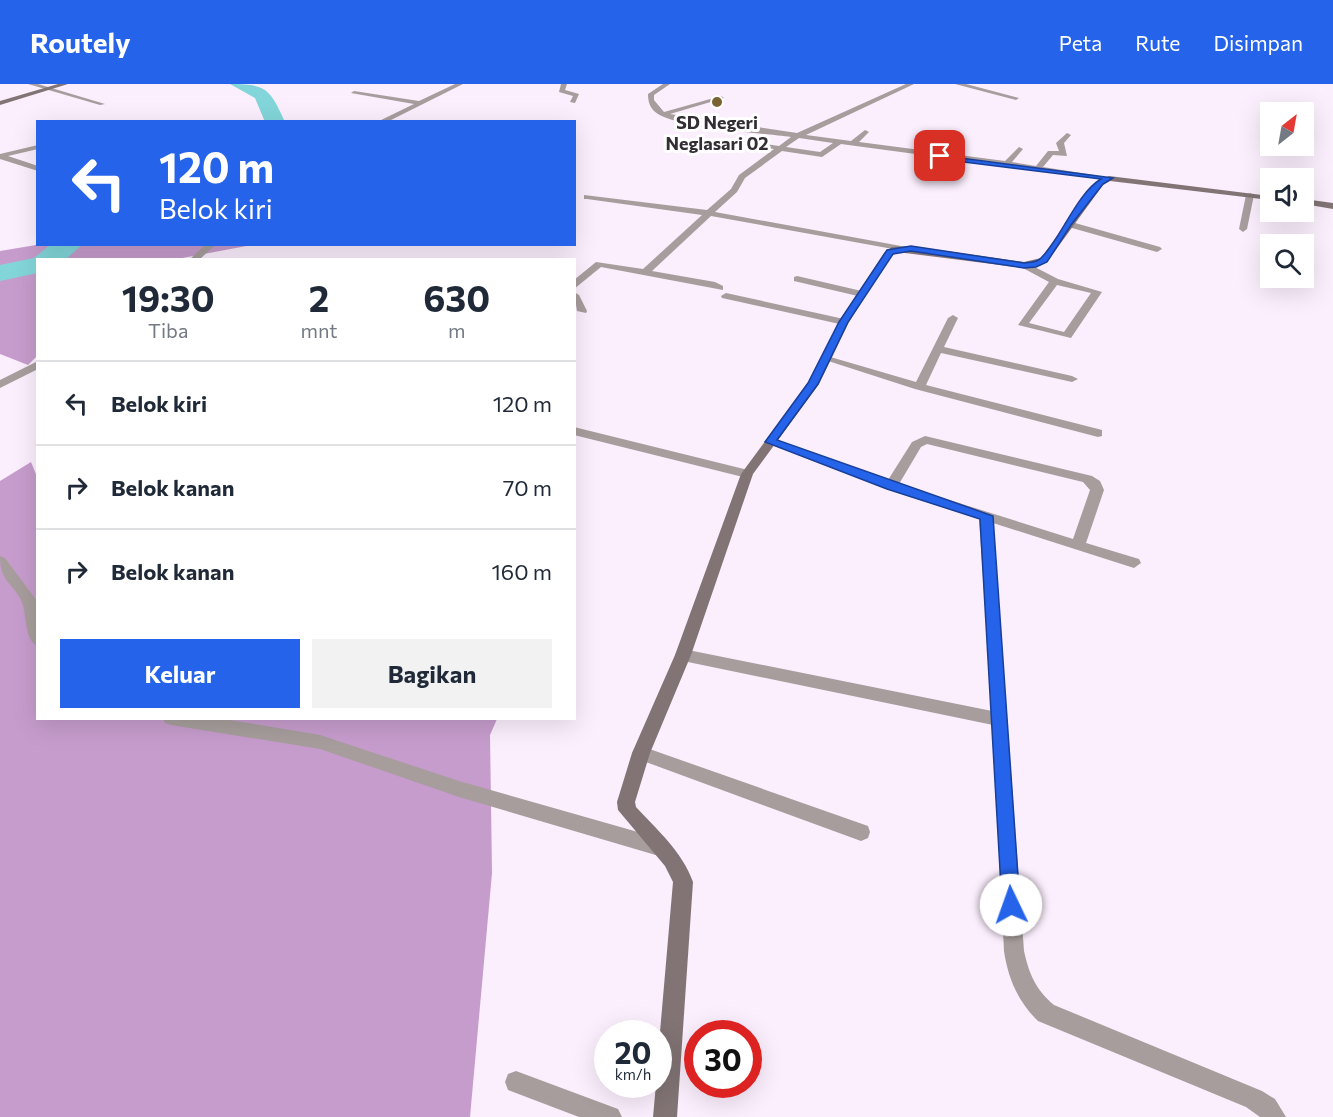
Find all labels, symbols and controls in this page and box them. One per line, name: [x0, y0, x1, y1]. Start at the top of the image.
text: Routely: [30, 25, 131, 59]
text: Peta: [1059, 30, 1102, 55]
text: Rute: [1135, 30, 1180, 55]
text: Disimpan: [1213, 30, 1303, 55]
marker: SD Negeri Neglasari 02: [710, 95, 724, 109]
north arrow: [1260, 102, 1314, 156]
map controls: [1260, 102, 1314, 288]
place label: SD Negeri Neglasari 02: [665, 111, 769, 154]
pin: [914, 130, 965, 181]
icon: arrive: [923, 139, 956, 172]
text: 120 m: [159, 140, 274, 192]
icon: left: [60, 144, 138, 222]
button: sound: [1260, 168, 1314, 222]
text: Belok kiri: [159, 192, 273, 225]
button: search: [1260, 234, 1314, 288]
text: 19:30: [122, 275, 215, 319]
text: 2: [309, 275, 329, 319]
text: 630: [423, 275, 490, 319]
text: Tiba: [148, 318, 188, 342]
text: mnt: [300, 318, 338, 342]
text: m: [448, 318, 466, 342]
icon: left: [60, 387, 93, 420]
text: Belok kiri: [111, 390, 207, 417]
text: 120 m: [493, 390, 552, 417]
icon: right: [60, 471, 93, 504]
text: Belok kanan: [111, 474, 234, 501]
text: 70 m: [503, 474, 552, 501]
icon: right: [60, 555, 93, 588]
text: Belok kanan: [111, 558, 234, 585]
text: 160 m: [491, 558, 552, 585]
button: Keluar: [60, 639, 300, 708]
button: Bagikan: [312, 639, 552, 708]
position arrow: [979, 873, 1043, 937]
speed limit sign: 30: [684, 1020, 762, 1098]
text: 20: [615, 1033, 651, 1070]
text: km/h: [615, 1065, 651, 1083]

